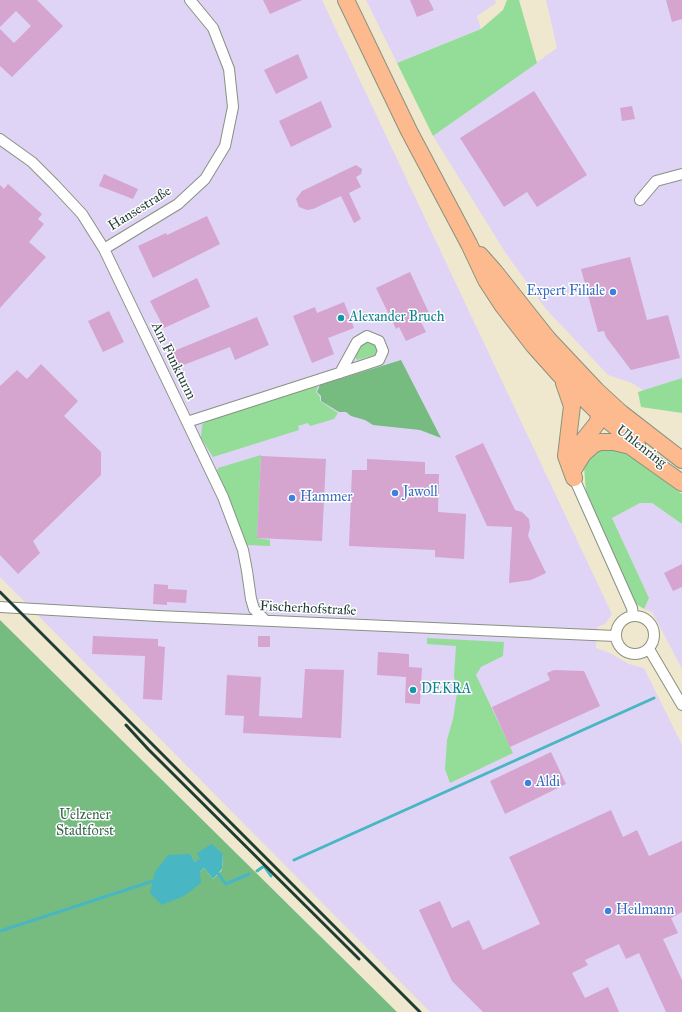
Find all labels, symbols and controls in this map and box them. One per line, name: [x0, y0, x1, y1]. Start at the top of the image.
street label: Hansestraße: [106, 183, 174, 235]
place label: Expert Filiale: [527, 284, 605, 300]
marker: Expert Filiale: [608, 287, 618, 297]
place label: Alexander Bruch: [349, 310, 444, 326]
marker: Alexander Bruch: [336, 313, 346, 323]
street label: Am Funkturm: [147, 320, 199, 402]
street label: Uhlenring: [613, 422, 669, 472]
place label: Jawoll: [403, 485, 438, 501]
marker: Jawoll: [390, 488, 400, 498]
place label: Hammer: [300, 490, 353, 506]
marker: Hammer: [287, 493, 297, 503]
street label: Fischerhofstraße: [259, 598, 357, 620]
place label: DEKRA: [421, 682, 471, 698]
marker: DEKRA: [408, 685, 418, 695]
place label: Aldi: [536, 775, 560, 791]
marker: Aldi: [523, 778, 533, 788]
park label: Uelzener Stadtforst: [56, 808, 114, 840]
place label: Heilmann: [616, 903, 674, 919]
marker: Heilmann: [603, 906, 613, 916]

